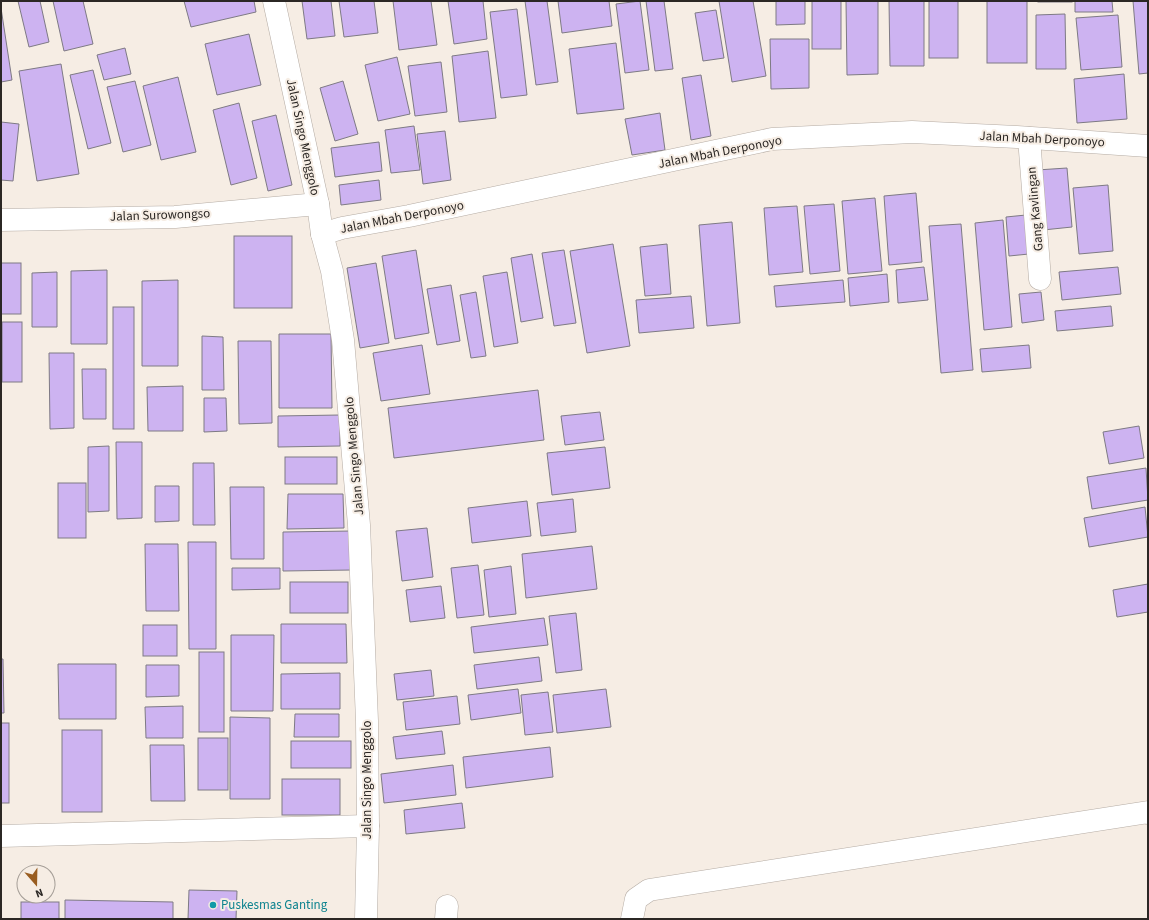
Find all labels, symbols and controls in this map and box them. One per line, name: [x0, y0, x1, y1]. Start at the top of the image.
street label: Jalan Singo Menggolo: [282, 77, 324, 197]
street label: Jalan Mbah Derponoyo: [979, 127, 1105, 151]
street label: Jalan Mbah Derponoyo: [657, 131, 783, 173]
street label: Gang Kavlingan: [1022, 166, 1048, 252]
street label: Jalan Mbah Derponoyo: [339, 196, 465, 238]
street label: Jalan Surowongso: [110, 204, 210, 226]
street label: Jalan Singo Menggolo: [340, 396, 368, 516]
street label: Jalan Singo Menggolo: [358, 721, 376, 839]
north arrow: [16, 864, 56, 904]
text: N: [33, 885, 45, 901]
place label: Puskesmas Ganting: [221, 896, 328, 914]
marker: Puskesmas Ganting: [208, 900, 218, 910]

